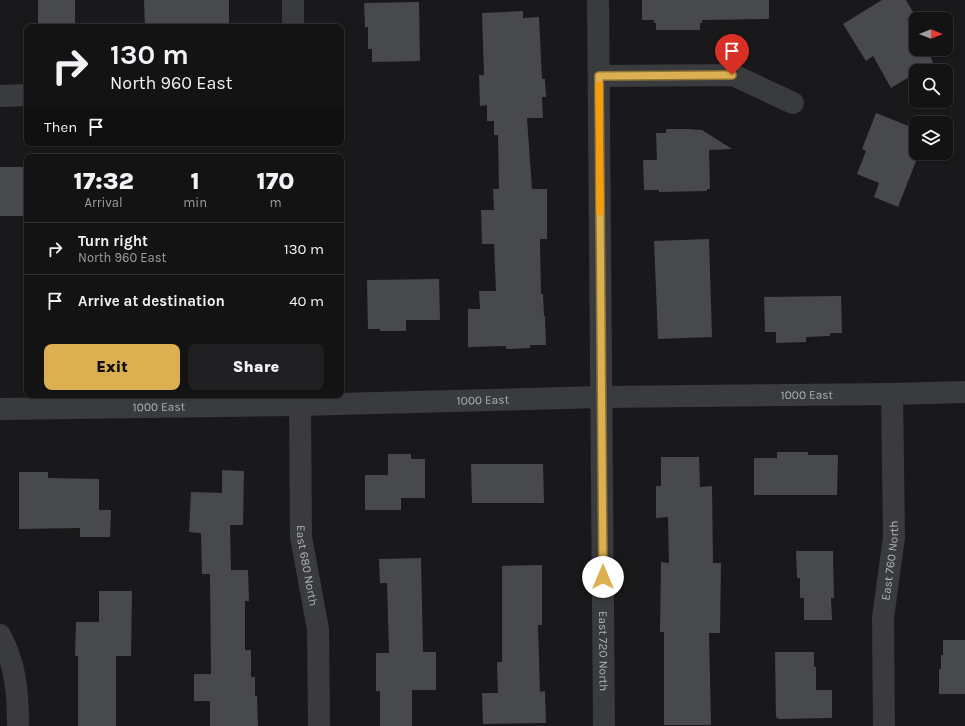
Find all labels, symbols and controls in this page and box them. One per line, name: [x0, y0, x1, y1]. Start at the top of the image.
north arrow: [909, 12, 953, 56]
map controls: [909, 12, 953, 160]
pin: [715, 34, 749, 75]
text: 130 m: [110, 38, 189, 71]
icon: right: [44, 40, 96, 92]
icon: arrive: [721, 40, 743, 62]
button: search: [909, 64, 953, 108]
text: North 960 East: [110, 72, 233, 94]
icon: arrive: [85, 116, 107, 138]
button: layers: [909, 116, 953, 160]
text: Then: [44, 118, 77, 136]
text: 17:32: [73, 167, 134, 195]
text: 1: [190, 167, 200, 195]
text: 170: [256, 167, 295, 195]
text: Arrival: [85, 195, 123, 210]
text: min: [183, 195, 207, 210]
text: m: [269, 195, 282, 210]
text: Turn right: [78, 232, 148, 250]
icon: right: [44, 238, 66, 260]
text: 130 m: [284, 240, 324, 258]
text: North 960 East: [78, 250, 167, 265]
icon: arrive: [44, 290, 66, 312]
text: Arrive at destination: [78, 292, 225, 310]
text: 40 m: [289, 292, 324, 310]
button: Exit: [44, 344, 180, 390]
button: Share: [188, 344, 324, 390]
street label: 1000 East: [781, 388, 834, 402]
street label: 1000 East: [457, 392, 510, 408]
street label: 1000 East: [133, 400, 186, 414]
street label: East 760 North: [878, 520, 901, 601]
street label: East 680 North: [294, 525, 321, 607]
position arrow: [582, 556, 624, 598]
street label: East 720 North: [596, 611, 611, 691]

